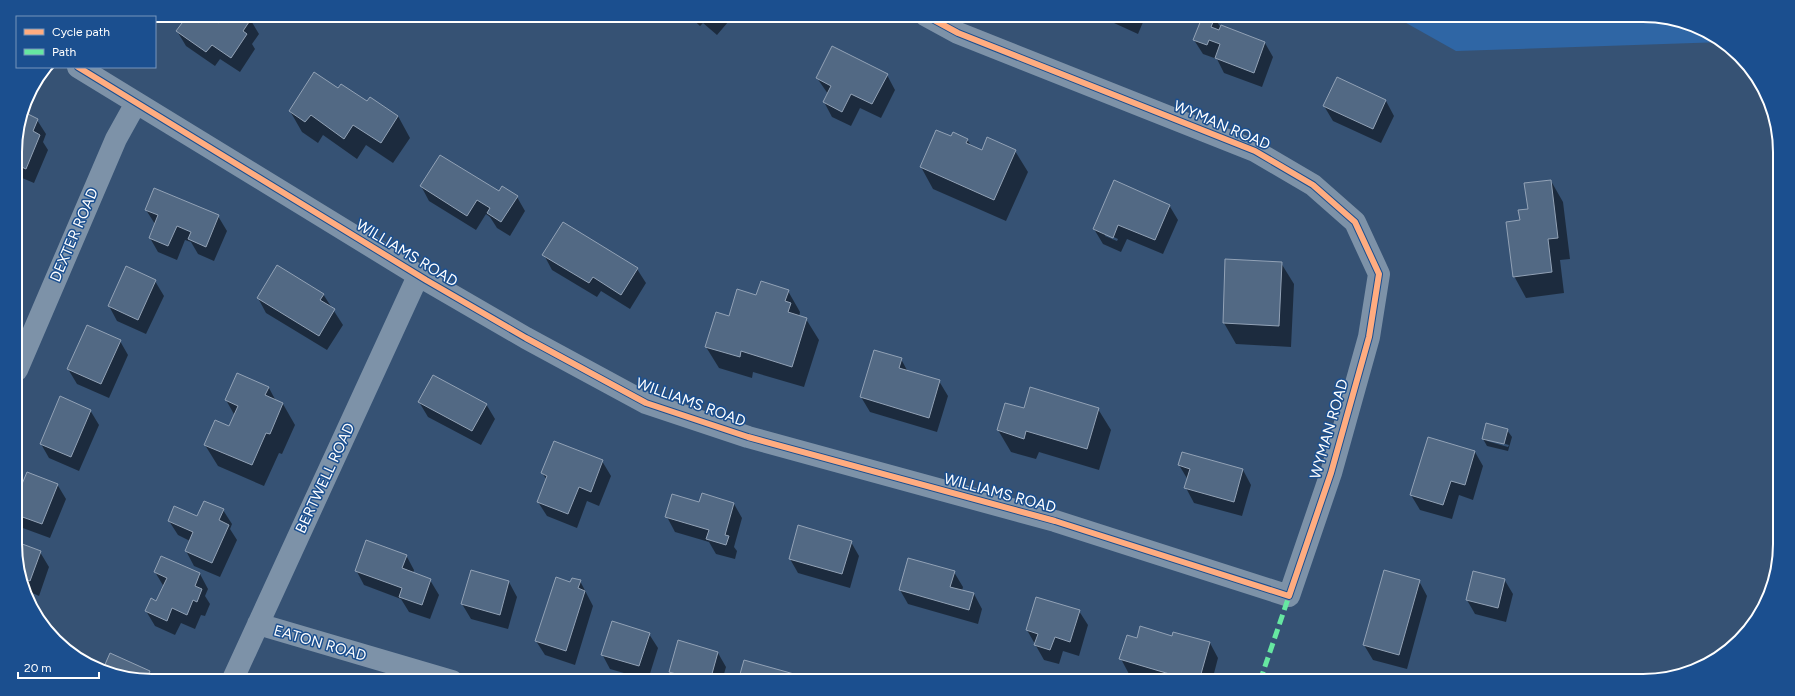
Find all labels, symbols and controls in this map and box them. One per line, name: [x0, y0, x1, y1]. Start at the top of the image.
legend: [16, 16, 156, 68]
text: Cycle path: [52, 25, 110, 39]
text: Path: [52, 45, 76, 59]
street label: WYMAN ROAD: [1171, 97, 1273, 153]
street label: DEXTER ROAD: [46, 185, 102, 285]
street label: WILLIAMS ROAD: [353, 216, 461, 290]
street label: WILLIAMS ROAD: [634, 374, 748, 430]
street label: WYMAN ROAD: [1306, 377, 1352, 481]
street label: BERTWELL ROAD: [292, 420, 358, 536]
street label: WILLIAMS ROAD: [942, 469, 1058, 517]
street label: EATON ROAD: [272, 621, 368, 665]
scale bar: [18, 654, 99, 680]
text: 20 m: [24, 661, 52, 675]

